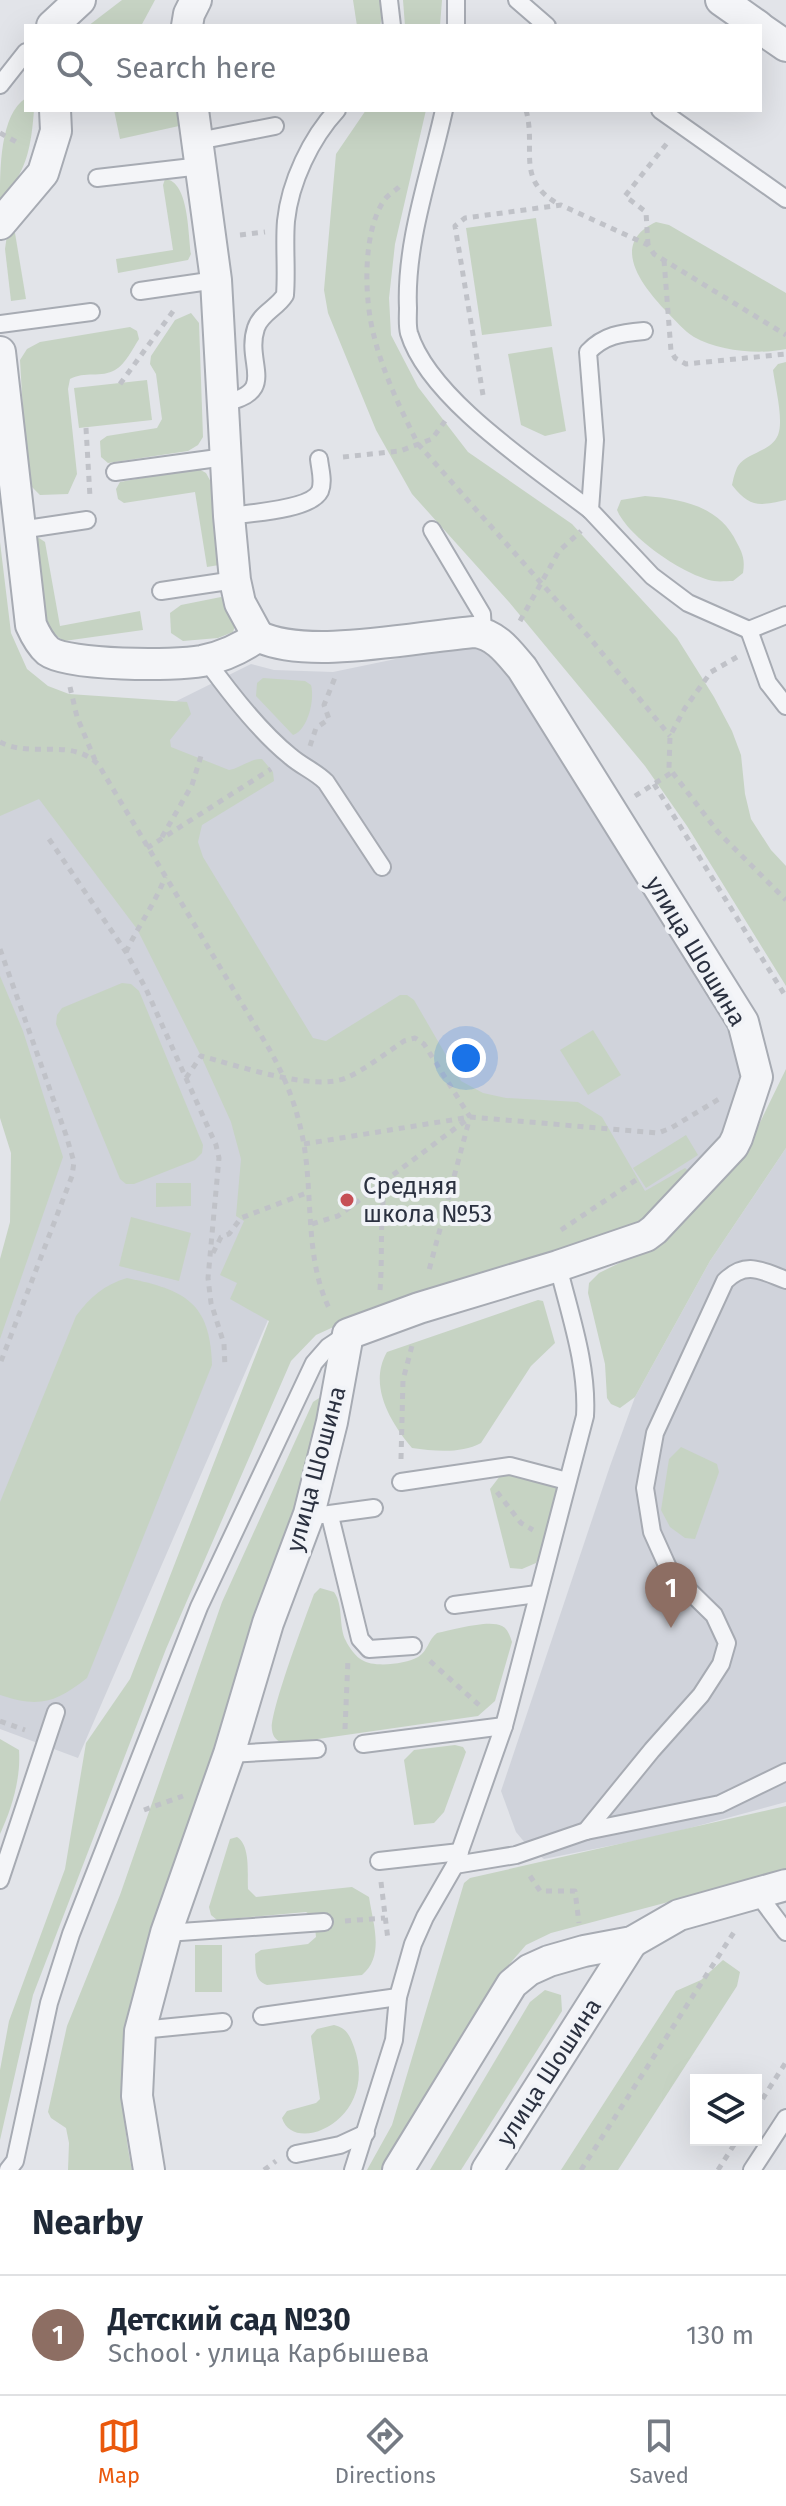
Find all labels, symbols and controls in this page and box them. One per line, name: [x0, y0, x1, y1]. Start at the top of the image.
search box: [24, 24, 762, 112]
icon: search: [52, 46, 96, 90]
text: Search here: [116, 50, 276, 86]
street label: улица Шошина: [640, 871, 752, 1031]
your location: [446, 1038, 486, 1078]
place label: Средняя школа №53: [363, 1172, 492, 1228]
marker: Средняя школа №53: [338, 1191, 356, 1209]
street label: улица Шошина: [280, 1383, 352, 1555]
pin: 1: [645, 1562, 697, 1628]
street label: улица Шошина: [491, 1993, 607, 2151]
map controls: [690, 2074, 762, 2146]
button: layers: [690, 2074, 762, 2146]
text: Nearby: [32, 2202, 143, 2243]
text: Детский сад №30: [108, 2302, 351, 2338]
text: 1: [52, 2320, 64, 2351]
text: 130 m: [686, 2320, 754, 2351]
text: School · улица Карбышева: [108, 2338, 429, 2369]
tab: Map: [97, 2414, 141, 2489]
tab: Directions: [335, 2414, 436, 2489]
tab: Saved: [630, 2414, 689, 2489]

